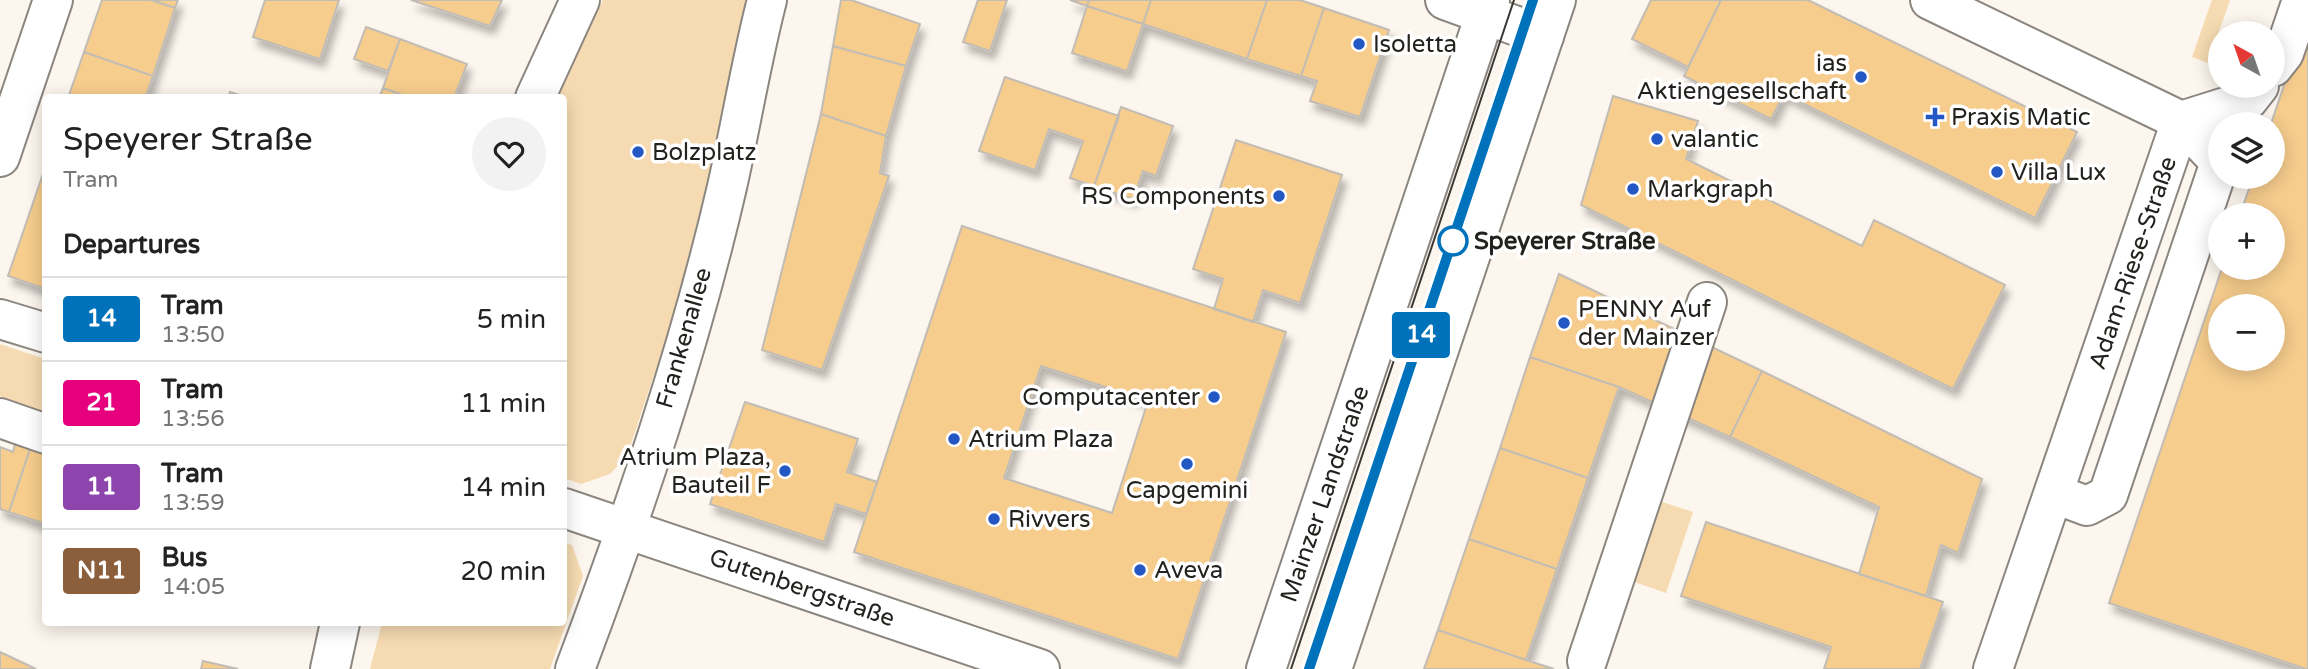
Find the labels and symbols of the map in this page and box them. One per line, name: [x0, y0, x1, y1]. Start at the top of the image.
north arrow: [2208, 21, 2286, 98]
place label: Isoletta: [1373, 30, 1457, 59]
marker: Isoletta: [1351, 36, 1367, 52]
place label: ias Aktiengesellschaft: [1637, 49, 1847, 106]
marker: ias Aktiengesellschaft: [1853, 69, 1869, 85]
place label: Praxis Matic: [1951, 103, 2091, 132]
marker: Praxis Matic: [1925, 107, 1945, 127]
place label: valantic: [1671, 125, 1759, 154]
marker: valantic: [1649, 131, 1665, 147]
place label: Bolzplatz: [652, 138, 756, 167]
marker: Bolzplatz: [630, 144, 646, 160]
street label: Adam-Riese-Straße: [2083, 153, 2183, 373]
place label: Villa Lux: [2011, 158, 2106, 187]
marker: Villa Lux: [1989, 164, 2005, 180]
place label: Markgraph: [1647, 175, 1773, 204]
marker: Markgraph: [1625, 181, 1641, 197]
place label: RS Components: [1081, 182, 1265, 211]
marker: RS Components: [1271, 188, 1287, 204]
marker: Speyerer Straße: [1438, 226, 1468, 256]
place label: Speyerer Straße: [1474, 227, 1656, 256]
street label: Frankenallee: [650, 264, 718, 412]
place label: PENNY Auf der Mainzer: [1578, 295, 1715, 352]
line badge: 14: [1390, 312, 1452, 358]
marker: PENNY Auf der Mainzer: [1556, 315, 1572, 331]
street label: Mainzer Landstraße: [1274, 382, 1376, 606]
place label: Computacenter: [1022, 383, 1201, 412]
marker: Computacenter: [1206, 389, 1222, 405]
place label: Atrium Plaza: [968, 425, 1113, 454]
marker: Atrium Plaza: [946, 431, 962, 447]
place label: Atrium Plaza, Bauteil F: [619, 443, 771, 500]
marker: Capgemini: [1179, 456, 1195, 472]
marker: Atrium Plaza, Bauteil F: [777, 463, 793, 479]
place label: Capgemini: [1126, 476, 1248, 505]
place label: Rivvers: [1008, 505, 1091, 534]
marker: Rivvers: [986, 511, 1002, 527]
street label: Gutenbergstraße: [705, 543, 899, 633]
place label: Aveva: [1154, 556, 1223, 585]
marker: Aveva: [1132, 562, 1148, 578]

